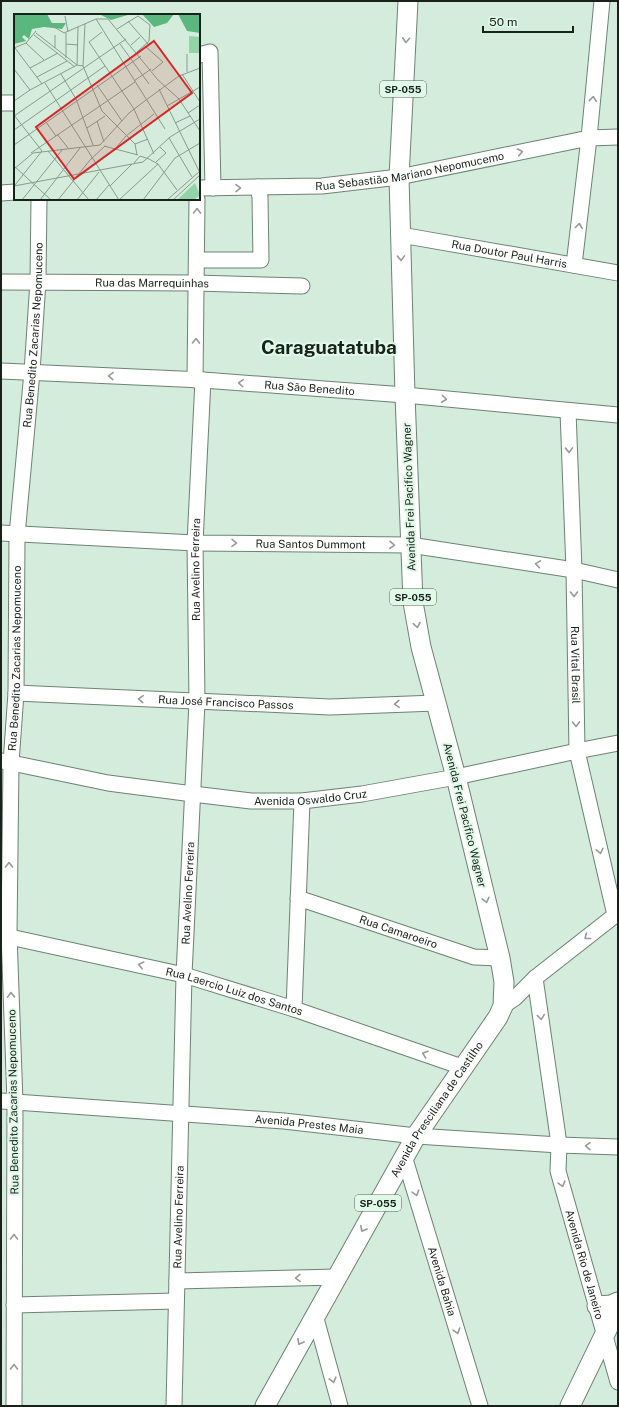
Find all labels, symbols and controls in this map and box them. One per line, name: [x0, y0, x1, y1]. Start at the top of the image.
scale bar: [483, 8, 573, 34]
inset map: [14, 14, 200, 200]
text: 50 m: [489, 15, 517, 29]
one-way arrow: [401, 37, 410, 43]
road number: SP-055: [380, 81, 426, 97]
one-way arrow: [588, 96, 597, 102]
one-way arrow: [516, 148, 523, 157]
street label: Rua Sebastião Mariano Nepomucemo: [315, 150, 505, 192]
one-way arrow: [235, 183, 241, 192]
one-way arrow: [193, 208, 201, 214]
one-way arrow: [574, 223, 583, 229]
street label: Rua Doutor Paul Harris: [451, 238, 568, 270]
street label: Rua Benedito Zacarias Nepomuceno: [21, 242, 44, 428]
one-way arrow: [397, 255, 406, 261]
street label: Rua das Marrequinhas: [95, 276, 210, 289]
district label: Caraguatatuba: [261, 336, 397, 358]
one-way arrow: [191, 338, 200, 344]
one-way arrow: [108, 372, 114, 380]
one-way arrow: [238, 379, 244, 388]
street label: Rua São Benedito: [264, 379, 355, 397]
one-way arrow: [441, 394, 447, 403]
street label: Avenida Frei Pacifico Wagner: [400, 423, 418, 571]
one-way arrow: [565, 447, 573, 453]
street label: Rua Avelino Ferreira: [189, 518, 202, 621]
street label: Rua Santos Dummont: [255, 538, 366, 551]
one-way arrow: [231, 539, 237, 547]
one-way arrow: [389, 541, 395, 549]
one-way arrow: [535, 561, 542, 569]
street label: Rua Benedito Zacarias Nepomuceno: [6, 565, 23, 751]
road number: SP-055: [390, 589, 436, 605]
one-way arrow: [570, 591, 578, 597]
one-way arrow: [412, 622, 421, 628]
street label: Rua Vital Brasil: [569, 626, 582, 704]
street label: Rua José Francisco Passos: [158, 693, 294, 711]
one-way arrow: [138, 695, 144, 703]
one-way arrow: [394, 700, 400, 709]
one-way arrow: [572, 721, 581, 727]
street label: Avenida Frei Pacifico Wagner: [441, 741, 489, 889]
street label: Avenida Oswaldo Cruz: [254, 787, 368, 807]
street label: Rua Avelino Ferreira: [179, 841, 196, 945]
one-way arrow: [595, 847, 604, 854]
one-way arrow: [5, 862, 14, 868]
one-way arrow: [481, 897, 490, 904]
street label: Rua Camaroeiro: [358, 913, 439, 950]
one-way arrow: [585, 932, 592, 939]
one-way arrow: [138, 962, 144, 970]
street label: Rua Laercio Luiz dos Santos: [165, 965, 305, 1018]
one-way arrow: [7, 992, 15, 998]
street label: Rua Benedito Zacarias Nepomuceno: [5, 1009, 21, 1195]
one-way arrow: [536, 1014, 545, 1020]
street label: Avenida Presciliana de Castilho: [388, 1039, 485, 1179]
one-way arrow: [422, 1051, 429, 1059]
street label: Avenida Prestes Maia: [254, 1113, 364, 1136]
one-way arrow: [585, 1142, 591, 1151]
street label: Rua Avelino Ferreira: [171, 1165, 186, 1269]
one-way arrow: [557, 1180, 565, 1187]
one-way arrow: [411, 1189, 419, 1196]
road number: SP-055: [355, 1195, 401, 1211]
street label: Avenida Rio de Janeiro: [563, 1208, 606, 1321]
one-way arrow: [361, 1225, 368, 1232]
one-way arrow: [10, 1234, 18, 1240]
street label: Avenida Bahia: [426, 1245, 458, 1317]
one-way arrow: [295, 1273, 301, 1282]
one-way arrow: [452, 1327, 461, 1334]
one-way arrow: [298, 1338, 305, 1345]
one-way arrow: [10, 1364, 18, 1370]
one-way arrow: [328, 1376, 337, 1383]

